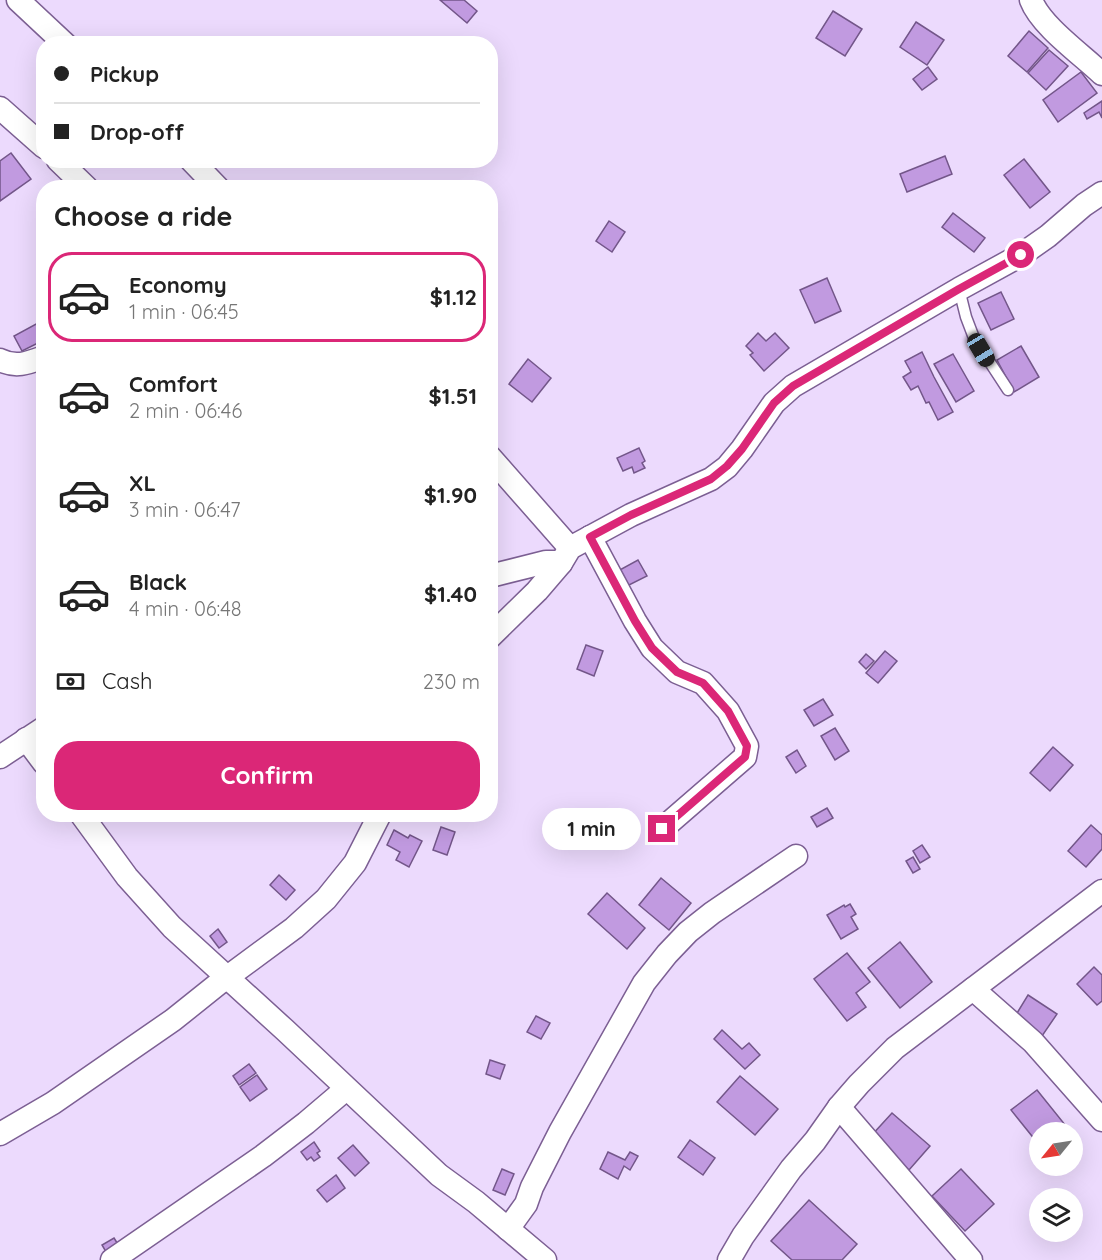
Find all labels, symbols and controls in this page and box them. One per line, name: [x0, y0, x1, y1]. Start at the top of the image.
text: Pickup: [90, 60, 159, 88]
text: Drop-off: [90, 118, 184, 146]
text: Choose a ride: [54, 199, 232, 233]
route start: [1007, 241, 1034, 268]
icon: car: [57, 270, 111, 324]
text: Economy: [129, 271, 227, 299]
text: $1.12: [430, 283, 477, 311]
text: 1 min · 06:45: [129, 299, 239, 324]
car: [964, 330, 998, 370]
icon: car: [57, 369, 111, 423]
text: Comfort: [129, 370, 218, 398]
text: $1.51: [429, 382, 477, 410]
text: 2 min · 06:46: [129, 398, 242, 423]
icon: car: [57, 468, 111, 522]
text: XL: [129, 469, 156, 497]
text: $1.90: [424, 481, 477, 509]
text: 3 min · 06:47: [129, 497, 240, 522]
icon: car: [57, 567, 111, 621]
text: Black: [129, 568, 187, 596]
text: $1.40: [424, 580, 477, 608]
text: 4 min · 06:48: [129, 596, 242, 621]
icon: cash: [54, 665, 87, 698]
text: Cash: [102, 667, 153, 695]
text: 230 m: [423, 669, 480, 694]
button: Confirm: [54, 741, 480, 810]
callout: 1 min: [542, 808, 641, 850]
route end: [648, 815, 675, 842]
text: 1 min: [567, 816, 616, 841]
north arrow: [1029, 1122, 1083, 1176]
map controls: [1029, 1122, 1083, 1242]
button: layers: [1029, 1188, 1083, 1242]

